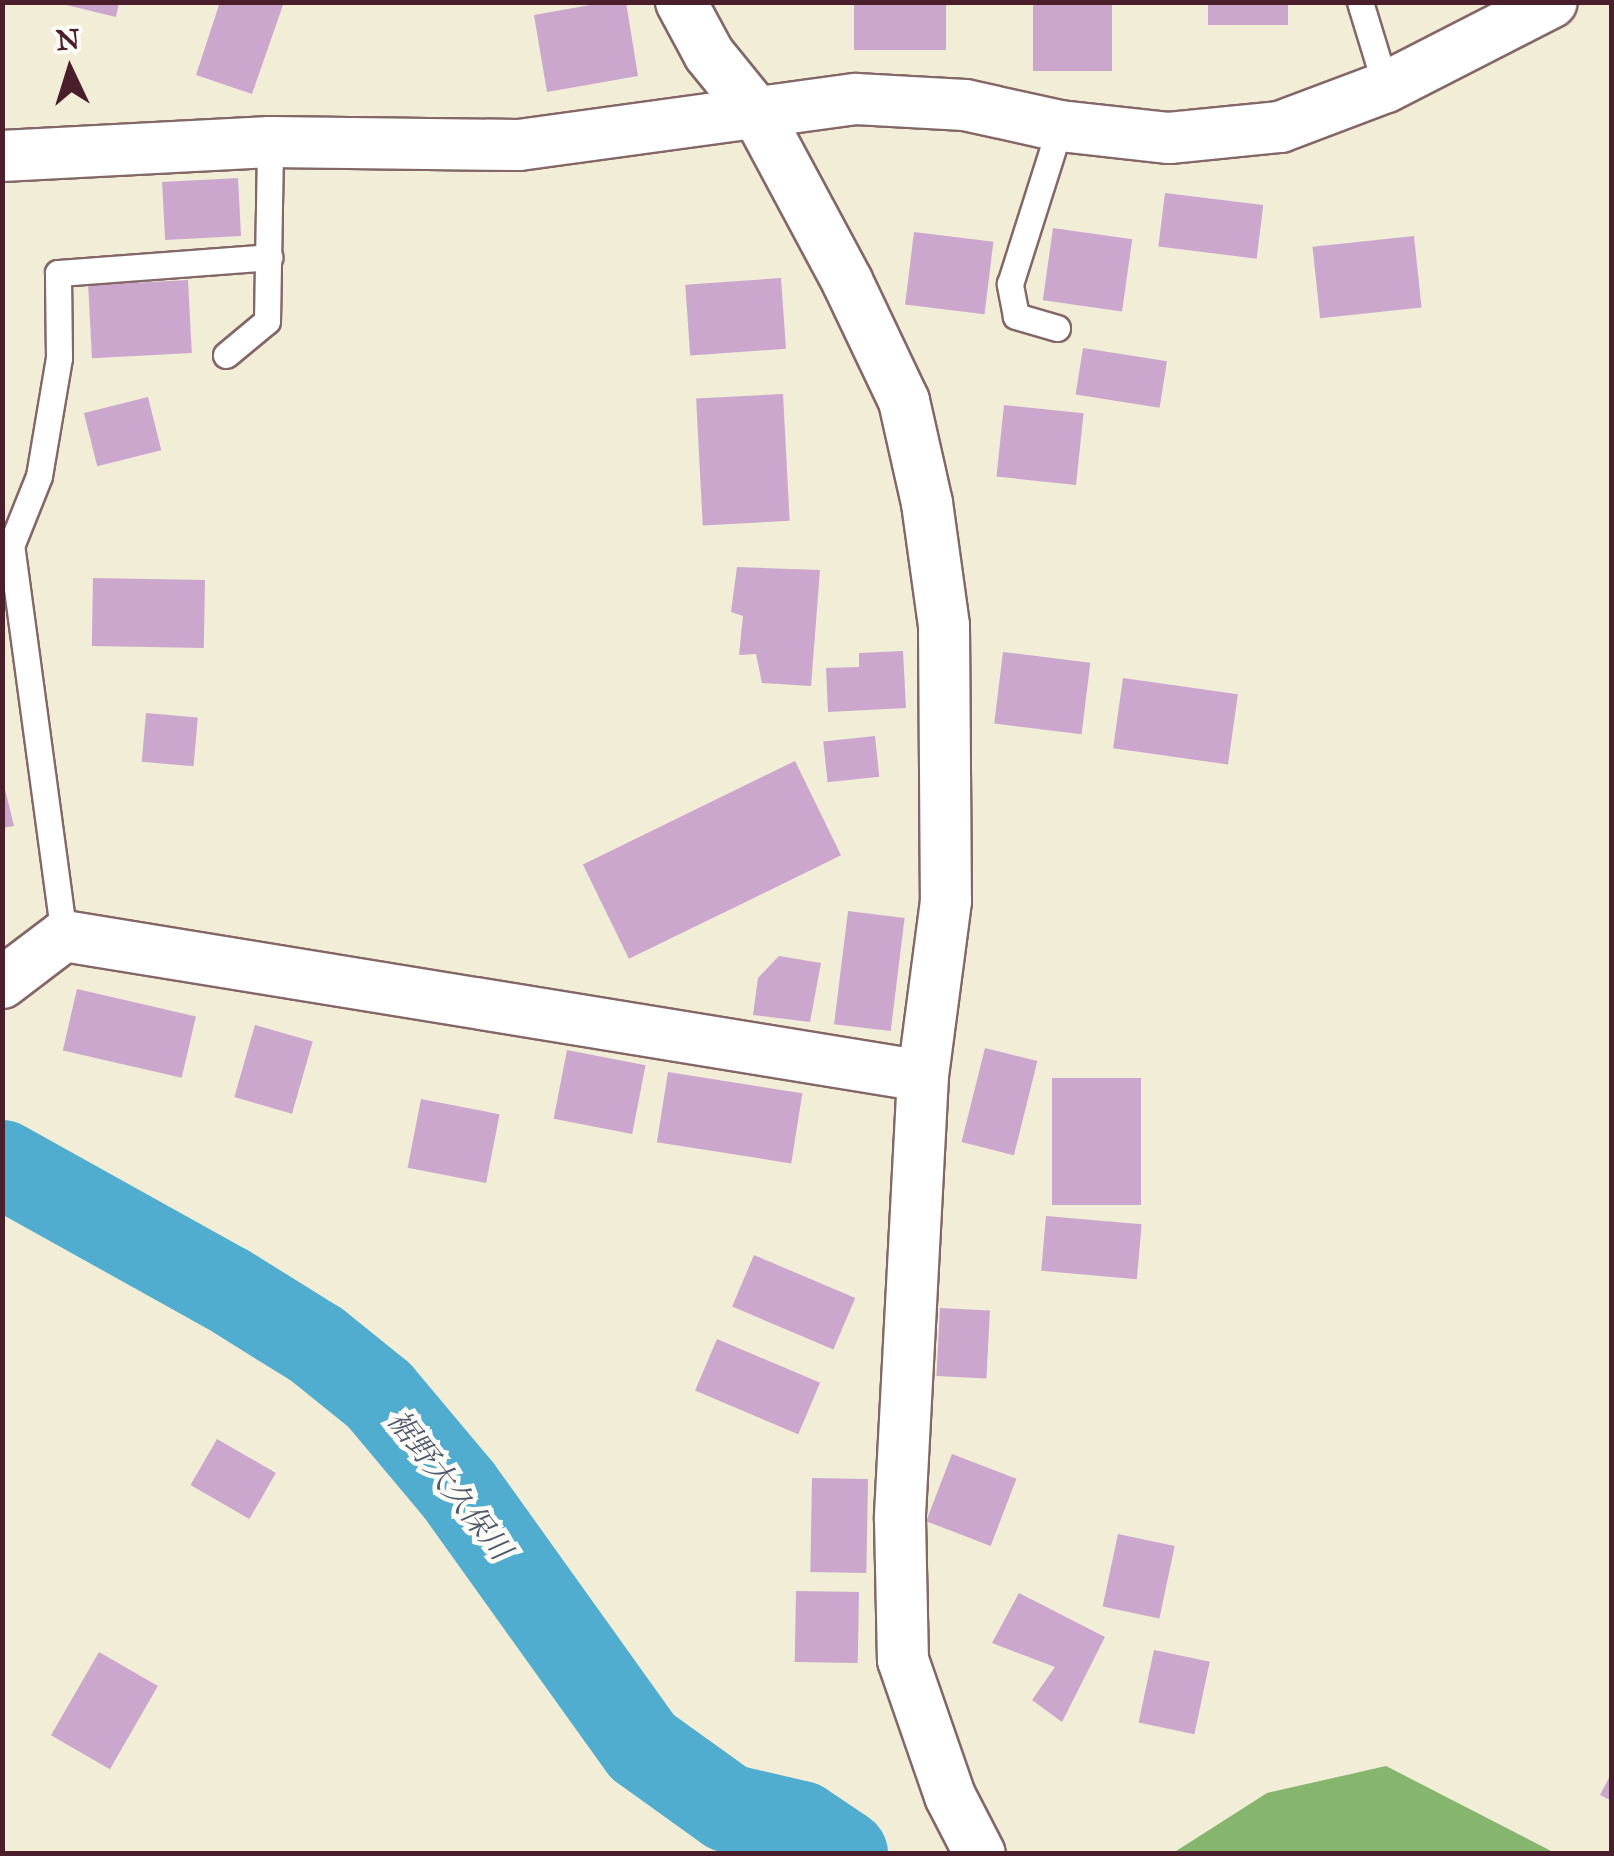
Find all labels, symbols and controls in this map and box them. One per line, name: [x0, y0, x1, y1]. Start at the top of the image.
north arrow: [20, 20, 120, 120]
text: N: [55, 21, 81, 58]
water label: 裾野大久保川: [379, 1403, 519, 1567]

